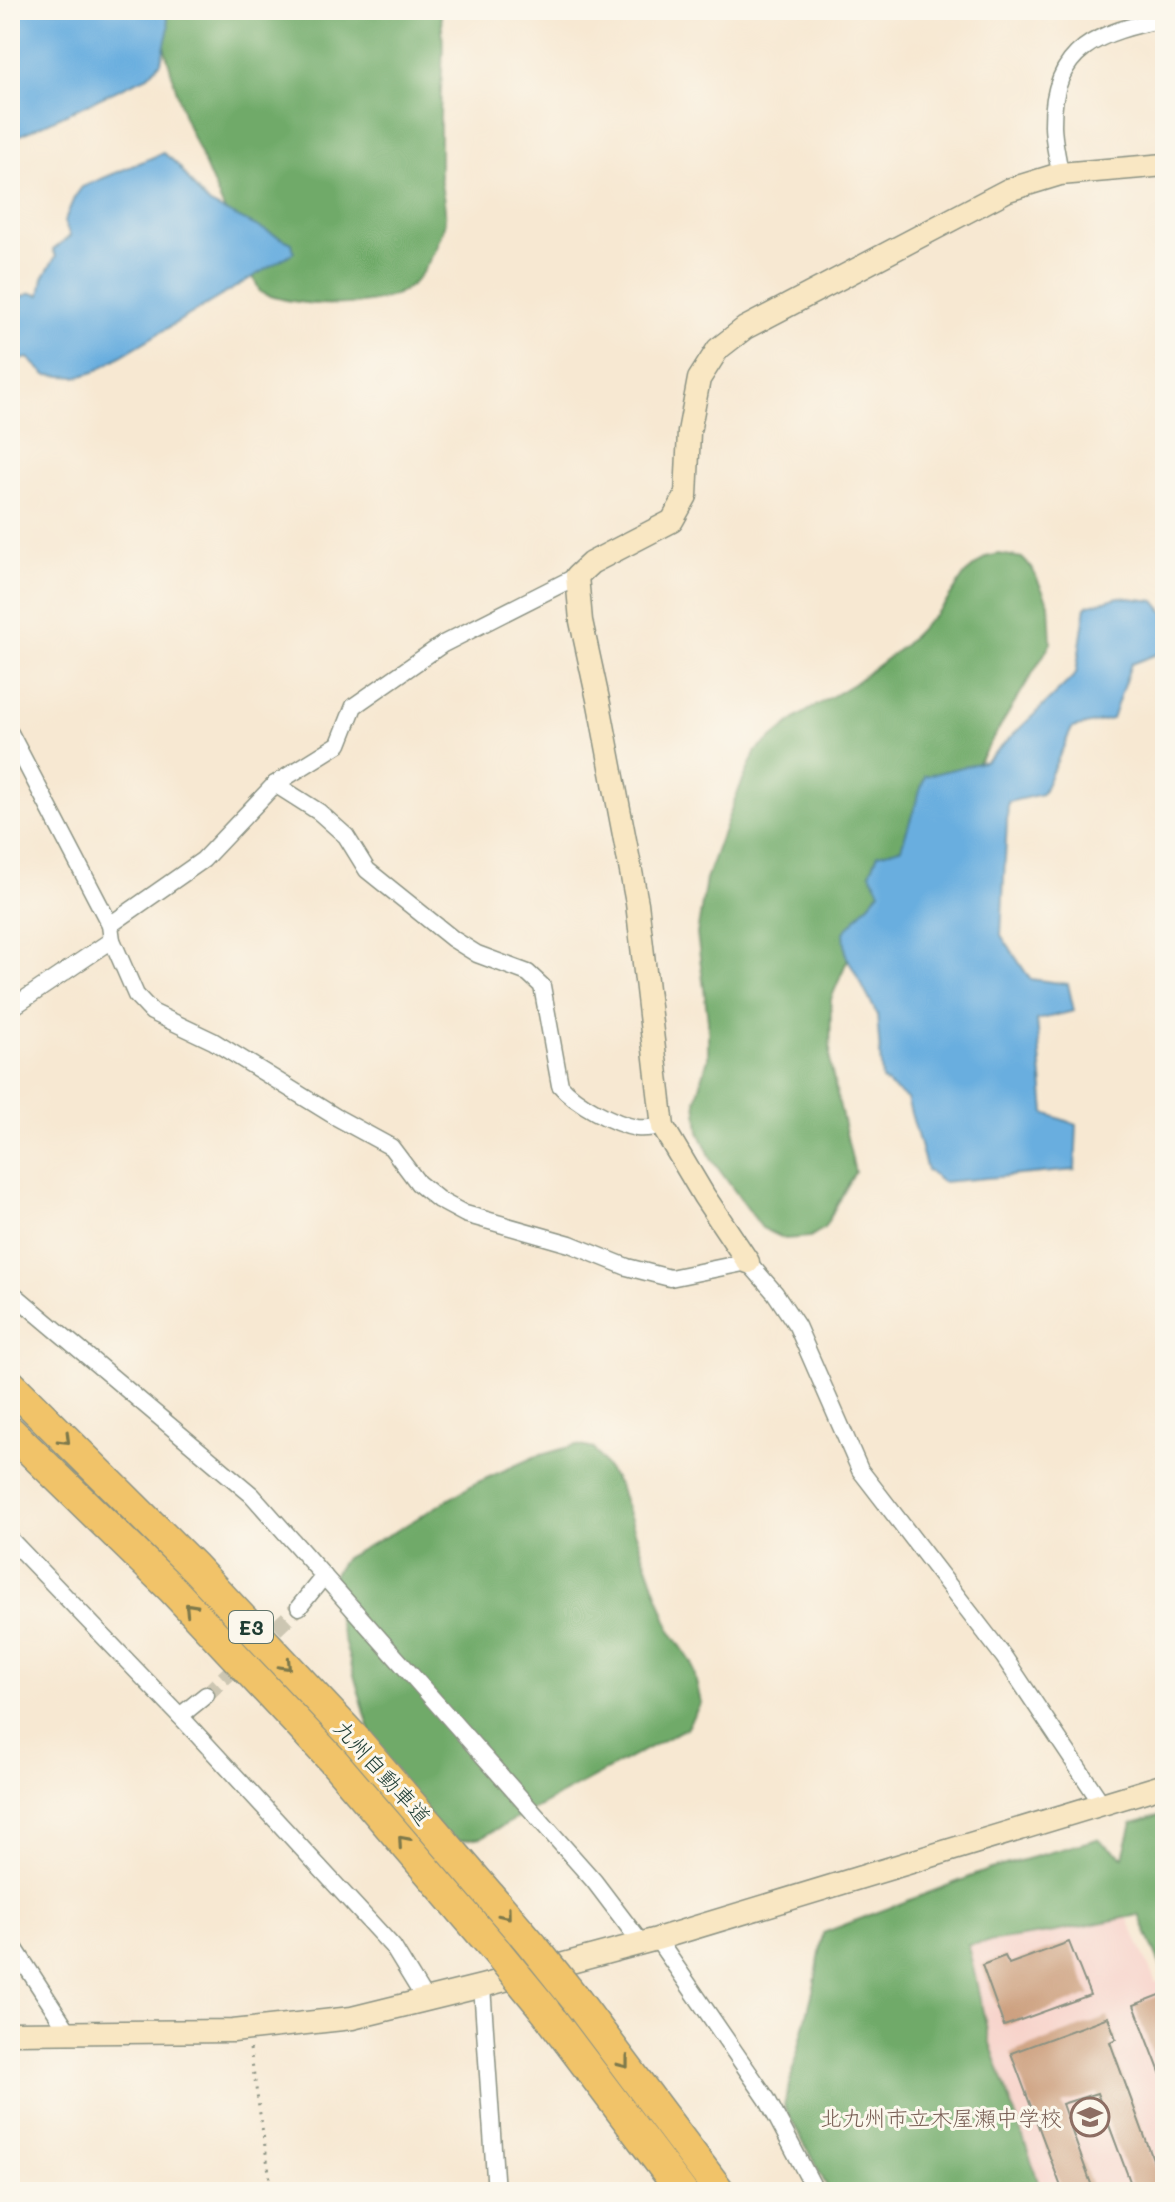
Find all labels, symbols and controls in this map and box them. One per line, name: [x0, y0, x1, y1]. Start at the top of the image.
one-way arrow: [56, 1430, 70, 1444]
one-way arrow: [184, 1603, 199, 1617]
road number: E3: [229, 1611, 273, 1643]
one-way arrow: [276, 1656, 291, 1670]
street label: 九州自動車道: [328, 1713, 438, 1831]
one-way arrow: [399, 1836, 413, 1851]
one-way arrow: [497, 1905, 511, 1920]
one-way arrow: [615, 2054, 629, 2069]
school or university icon: 北九州市立木屋瀬中学校: [1069, 2096, 1111, 2138]
place label: 北九州市立木屋瀬中学校: [820, 2103, 1062, 2132]

